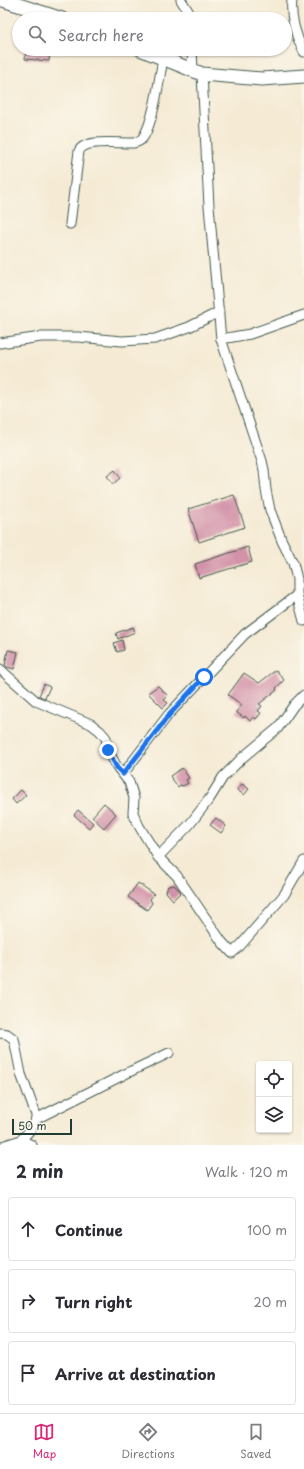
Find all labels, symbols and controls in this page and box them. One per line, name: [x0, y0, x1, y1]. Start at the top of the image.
search box: [12, 12, 292, 56]
icon: search: [26, 23, 48, 45]
text: Search here: [58, 23, 144, 46]
route start: [195, 668, 213, 686]
route end: [99, 741, 117, 759]
map controls: [256, 1061, 292, 1133]
button: locate: [256, 1061, 292, 1097]
button: layers: [256, 1097, 292, 1133]
scale bar: [12, 1117, 72, 1136]
text: 50 m: [18, 1117, 47, 1134]
text: 2 min: [16, 1158, 63, 1184]
text: Walk · 120 m: [205, 1162, 288, 1181]
icon: ahead: [17, 1218, 39, 1240]
text: Continue: [55, 1218, 123, 1241]
text: 100 m: [247, 1220, 287, 1239]
icon: right: [17, 1290, 39, 1312]
text: Turn right: [55, 1290, 132, 1313]
text: 20 m: [253, 1292, 287, 1311]
icon: arrive: [17, 1362, 39, 1384]
text: Arrive at destination: [55, 1362, 216, 1385]
tab: Map: [33, 1421, 56, 1462]
tab: Directions: [121, 1421, 175, 1462]
tab: Saved: [240, 1421, 271, 1462]

